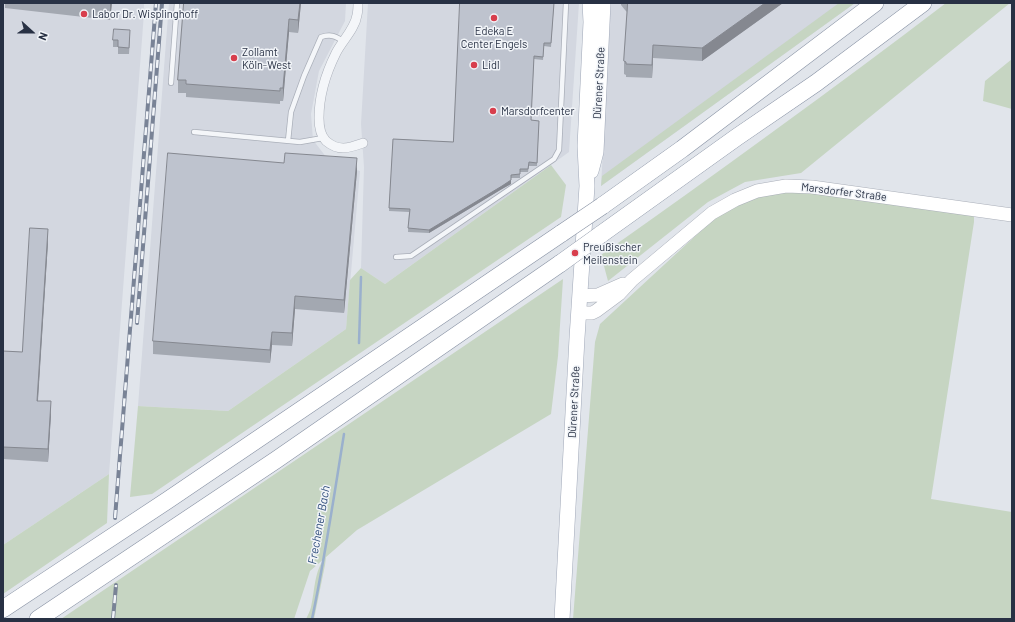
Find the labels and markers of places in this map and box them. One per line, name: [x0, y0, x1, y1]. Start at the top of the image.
place label: Labor Dr. Wisplinghoff: [92, 7, 198, 21]
marker: Labor Dr. Wisplinghoff: [79, 9, 89, 19]
marker: Edeka E Center Engels: [489, 13, 499, 23]
place label: Edeka E Center Engels: [461, 24, 527, 50]
place label: Zollamt Köln-West: [242, 45, 291, 71]
marker: Zollamt Köln-West: [229, 53, 239, 63]
place label: Lidl: [482, 58, 500, 72]
marker: Lidl: [469, 60, 479, 70]
place label: Marsdorfcenter: [501, 104, 574, 118]
marker: Marsdorfcenter: [488, 106, 498, 116]
place label: Preußischer Meilenstein: [583, 240, 641, 266]
marker: Preußischer Meilenstein: [570, 248, 580, 258]

